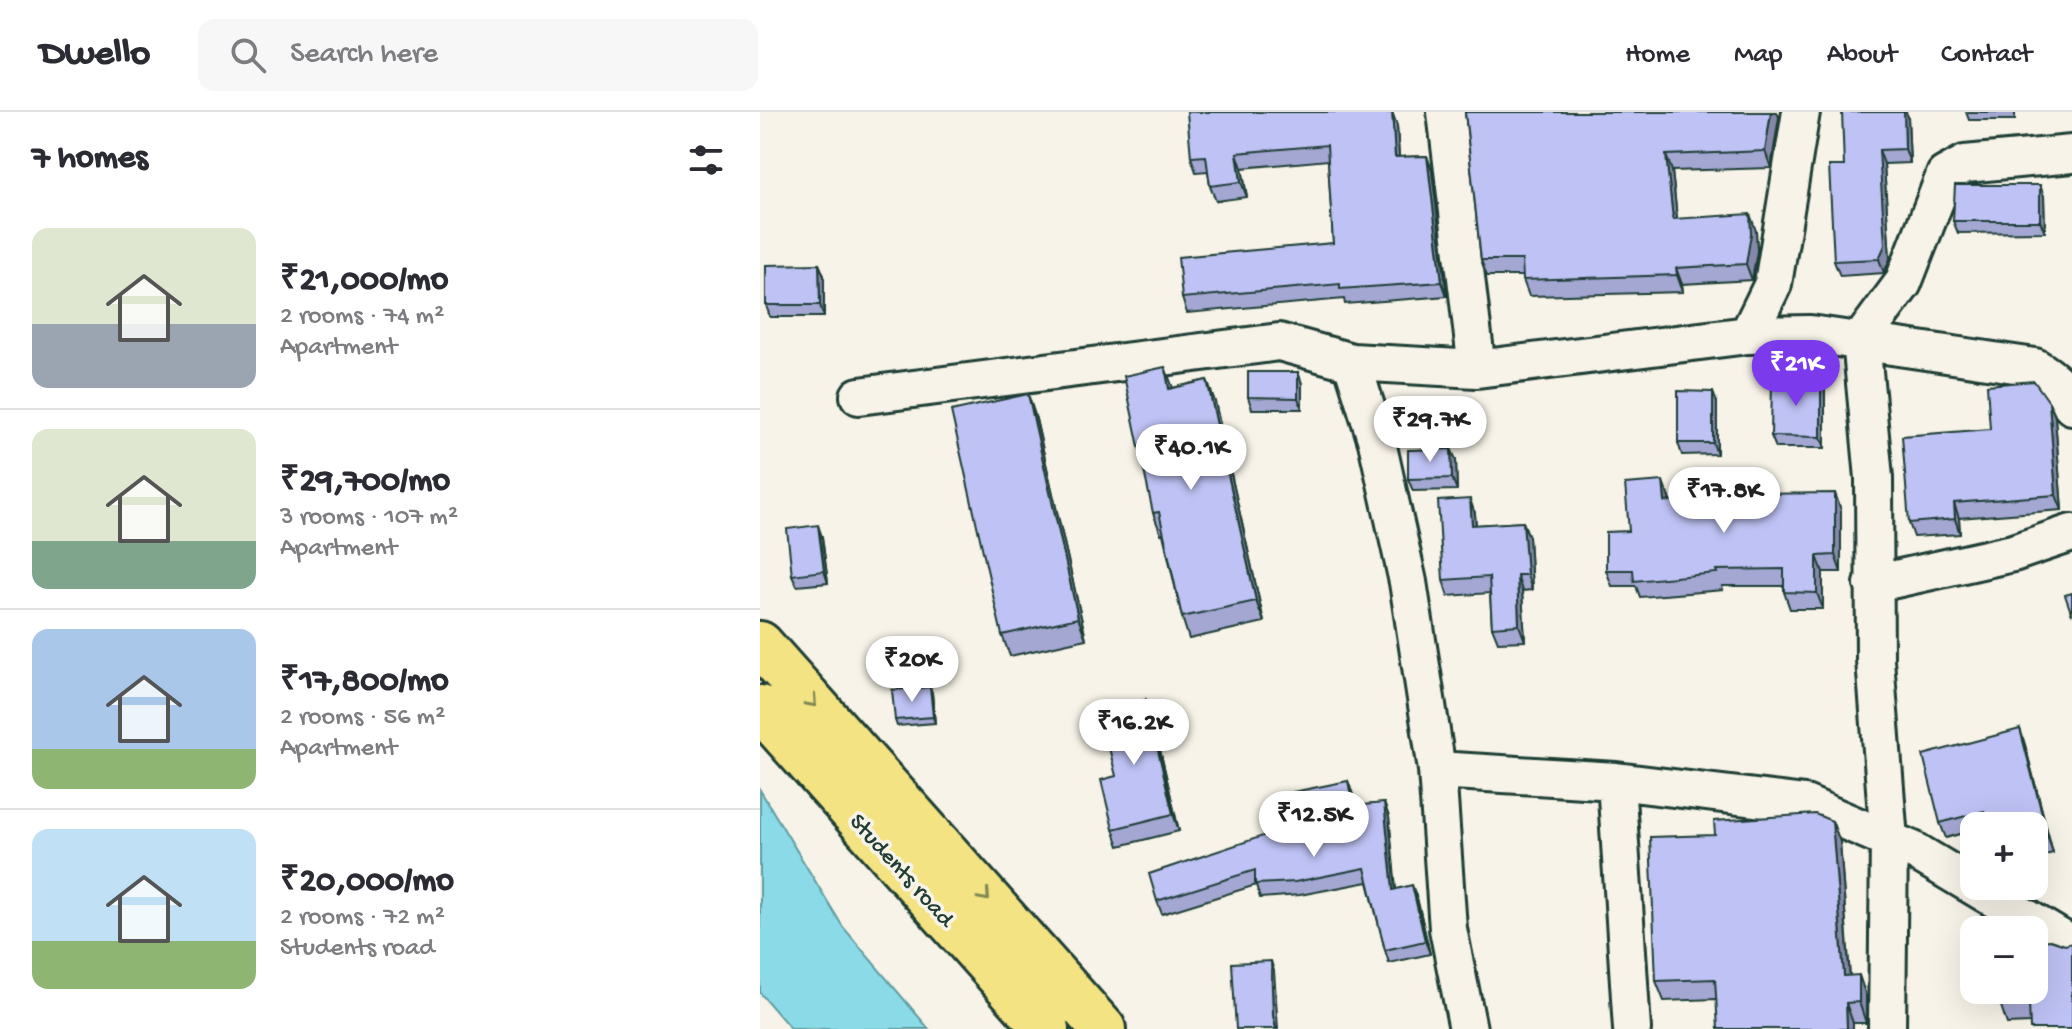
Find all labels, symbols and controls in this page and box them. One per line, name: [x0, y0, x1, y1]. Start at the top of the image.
search box: [198, 19, 758, 91]
text: Dwello: [40, 33, 150, 77]
icon: search: [226, 33, 270, 77]
text: Search here: [290, 38, 438, 73]
text: Home: [1625, 39, 1690, 72]
text: Map: [1734, 39, 1783, 72]
text: About: [1827, 39, 1897, 72]
text: Contact: [1941, 39, 2032, 72]
icon: filters: [684, 138, 728, 182]
text: 7 homes: [32, 140, 148, 180]
icon: home: [96, 260, 192, 356]
text: ₹21,000/mo: [280, 262, 448, 302]
text: 2 rooms · 74 m²: [280, 302, 444, 333]
text: Apartment: [280, 333, 397, 364]
pin: ₹21K: [1749, 340, 1843, 408]
text: ₹21K: [1770, 350, 1822, 381]
pin: ₹29.7K: [1365, 396, 1495, 464]
text: ₹29.7K: [1392, 406, 1468, 437]
pin: ₹40.1K: [1126, 424, 1256, 492]
text: ₹40.1K: [1154, 434, 1228, 465]
icon: home: [96, 461, 192, 557]
text: ₹29,700/mo: [280, 463, 450, 503]
pin: ₹17.8K: [1659, 467, 1789, 535]
text: ₹17.8K: [1686, 477, 1762, 508]
text: 3 rooms · 107 m²: [280, 503, 458, 534]
text: Apartment: [280, 534, 397, 565]
pin: ₹20K: [865, 636, 959, 704]
text: ₹20K: [884, 646, 940, 677]
icon: home: [96, 661, 192, 757]
text: ₹17,800/mo: [280, 663, 449, 703]
one-way arrow: [802, 692, 817, 707]
pin: ₹16.2K: [1069, 699, 1199, 767]
text: 2 rooms · 56 m²: [280, 703, 445, 734]
text: ₹16.2K: [1097, 709, 1171, 740]
text: Apartment: [280, 734, 397, 765]
pin: ₹12.5K: [1249, 791, 1379, 859]
text: ₹12.5K: [1277, 801, 1351, 832]
street label: Students road: [842, 809, 960, 936]
map controls: [1960, 812, 2048, 1004]
button: +: [1960, 812, 2048, 900]
icon: home: [96, 861, 192, 957]
text: ₹20,000/mo: [280, 863, 454, 903]
one-way arrow: [975, 887, 989, 902]
text: 2 rooms · 72 m²: [280, 903, 445, 934]
button: −: [1960, 916, 2048, 1004]
text: Students road: [280, 934, 435, 965]

